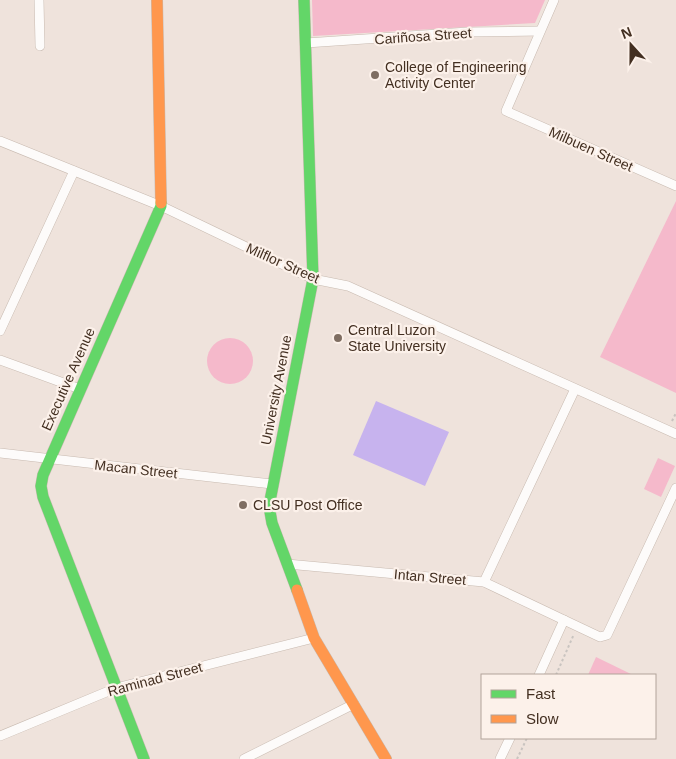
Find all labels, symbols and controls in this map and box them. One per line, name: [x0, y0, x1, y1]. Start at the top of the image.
north arrow: [606, 20, 656, 70]
text: N: [619, 24, 634, 42]
street label: Cariñosa Street: [374, 25, 472, 47]
place label: College of Engineering Activity Center: [385, 59, 527, 91]
marker: College of Engineering Activity Center: [369, 69, 381, 81]
street label: Milbuen Street: [547, 123, 636, 175]
street label: Milflor Street: [244, 240, 322, 286]
place label: Central Luzon State University: [348, 322, 446, 354]
street label: Executive Avenue: [38, 325, 98, 433]
marker: Central Luzon State University: [332, 332, 344, 344]
street label: University Avenue: [257, 333, 295, 446]
street label: Macan Street: [94, 457, 178, 481]
place label: CLSU Post Office: [253, 497, 363, 513]
marker: CLSU Post Office: [237, 499, 249, 511]
street label: Intan Street: [393, 566, 467, 588]
street label: Raminad Street: [106, 659, 204, 699]
legend: [481, 674, 656, 739]
text: Fast: [526, 685, 556, 702]
text: Slow: [526, 710, 559, 727]

